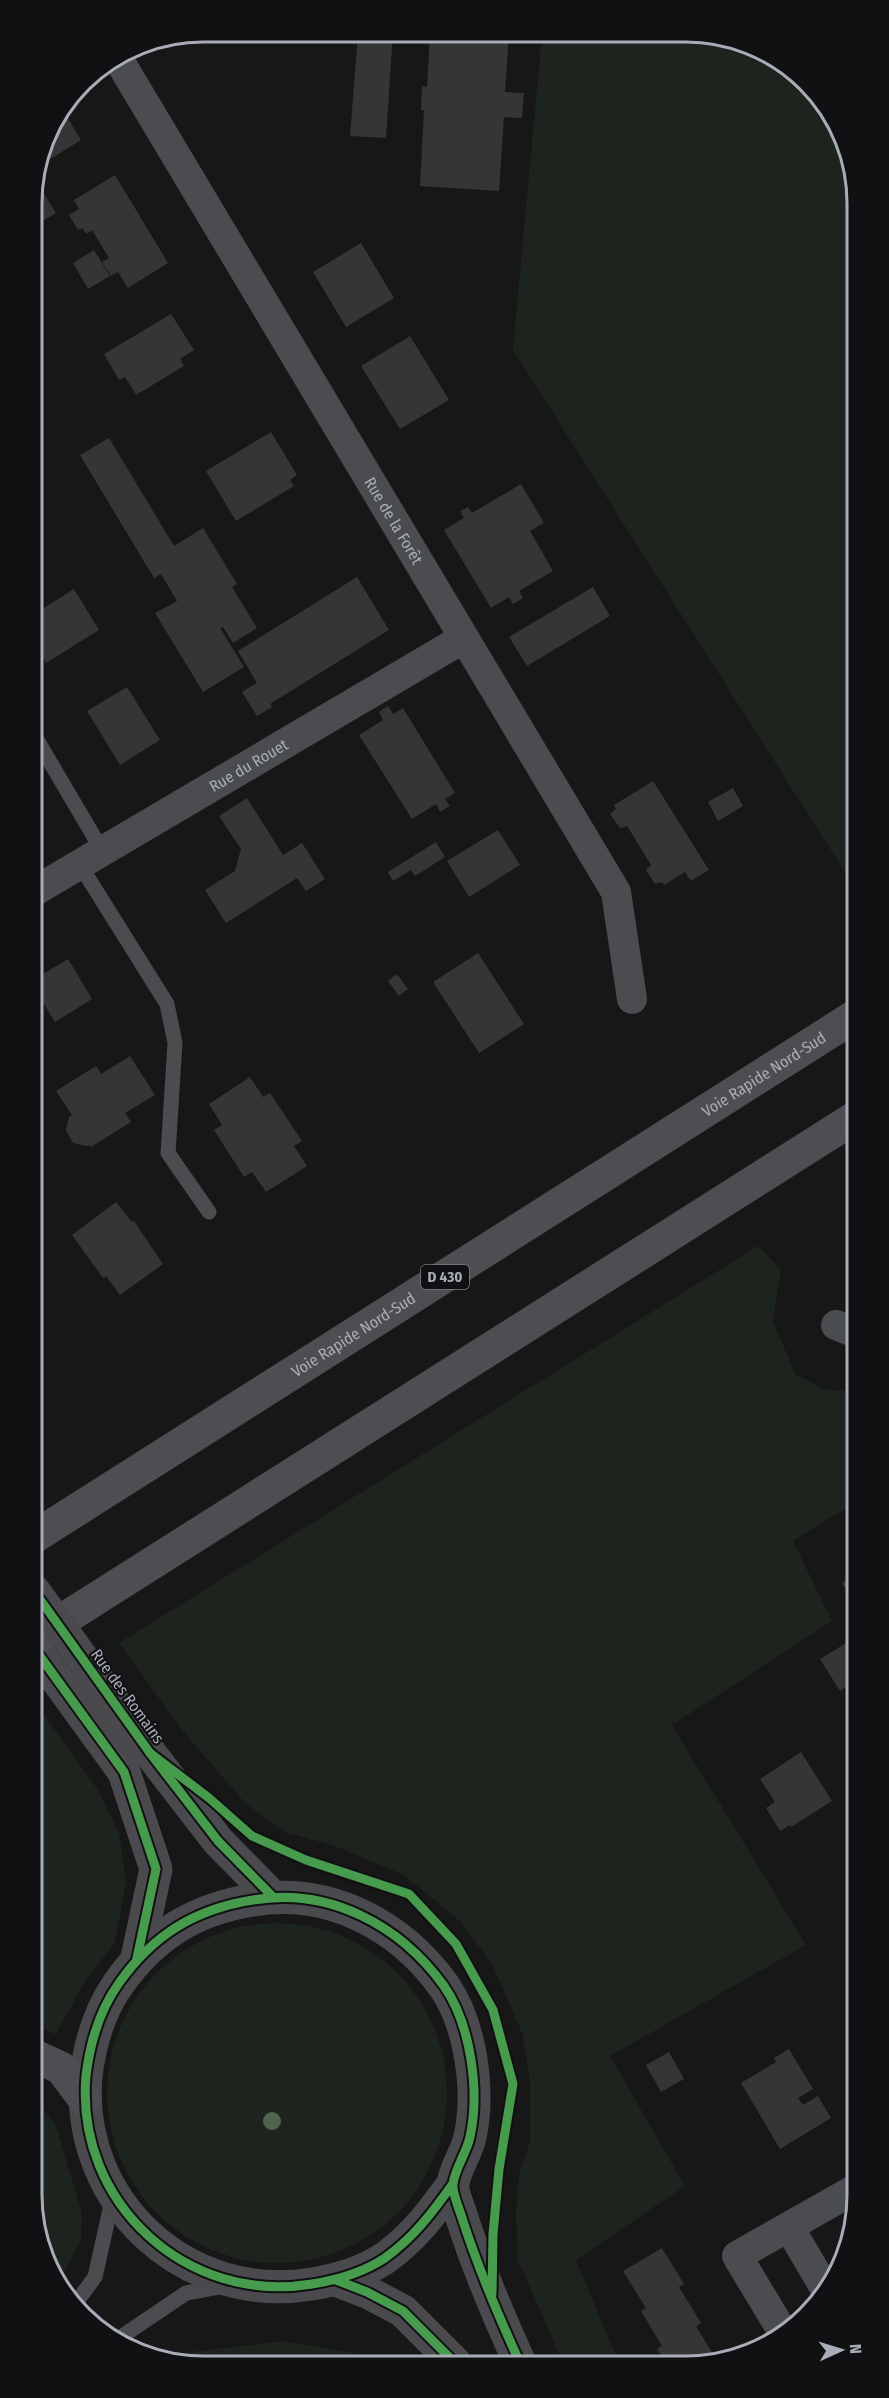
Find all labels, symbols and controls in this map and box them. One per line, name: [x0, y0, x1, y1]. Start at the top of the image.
street label: Rue de la Forêt: [360, 474, 427, 568]
street label: Rue du Rouet: [206, 735, 292, 796]
street label: Voie Rapide Nord-Sud: [698, 1028, 829, 1121]
road number: D 430: [421, 1265, 469, 1289]
street label: Voie Rapide Nord-Sud: [288, 1289, 419, 1381]
street label: Rue des Romains: [87, 1645, 168, 1747]
north arrow: [811, 2320, 871, 2380]
text: N: [846, 2344, 865, 2354]

